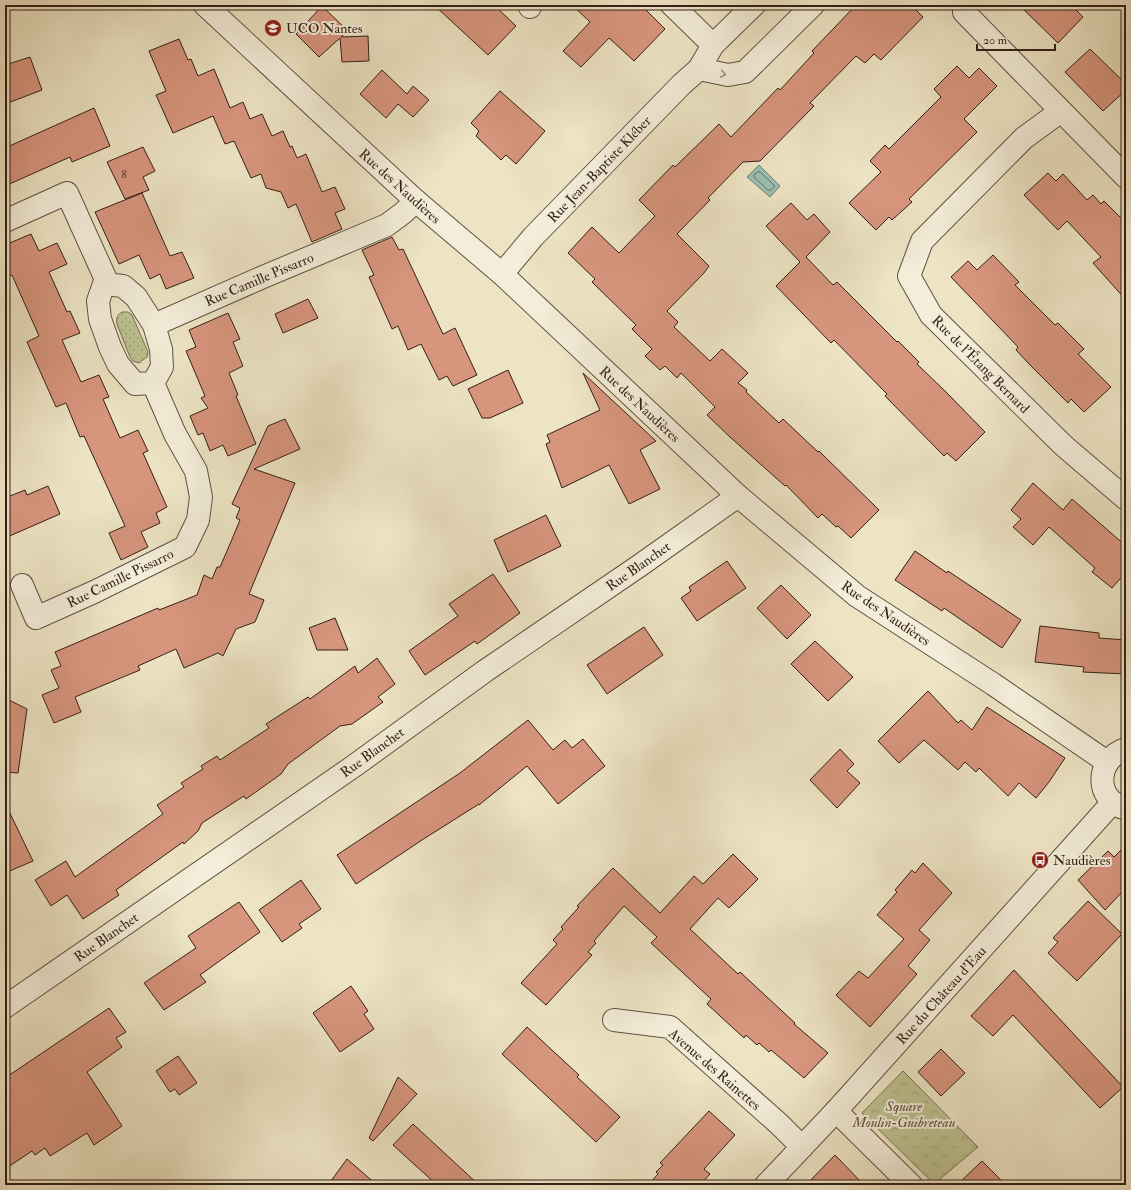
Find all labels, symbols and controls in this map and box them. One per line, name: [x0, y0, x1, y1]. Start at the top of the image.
school or university icon: UCO Nantes: [263, 18, 283, 38]
place label: UCO Nantes: [286, 20, 363, 37]
scale bar: [977, 26, 1055, 52]
text: 20 m: [983, 33, 1008, 48]
one-way arrow: [720, 69, 727, 78]
street label: Rue Jean-Baptiste Kléber: [544, 112, 656, 227]
street label: Rue des Naudières: [355, 145, 444, 228]
house number: 8: [121, 167, 127, 182]
street label: Rue Camille Pissarro: [202, 249, 316, 310]
street label: Rue de l'Étang Bernard: [928, 312, 1033, 417]
street label: Rue des Naudières: [596, 363, 684, 446]
street label: Rue Blanchet: [603, 538, 674, 595]
street label: Rue Camille Pissarro: [64, 545, 177, 612]
street label: Rue des Naudières: [838, 577, 934, 650]
street label: Rue Blanchet: [337, 723, 408, 781]
bus stop icon: Naudières: [1030, 850, 1050, 870]
place label: Naudières: [1053, 852, 1111, 869]
street label: Rue Blanchet: [71, 909, 142, 966]
street label: Rue du Château d'Eau: [893, 943, 990, 1048]
street label: Avenue des Rainettes: [664, 1024, 764, 1114]
park label: Square Moulin-Guibreteau: [852, 1098, 956, 1131]

